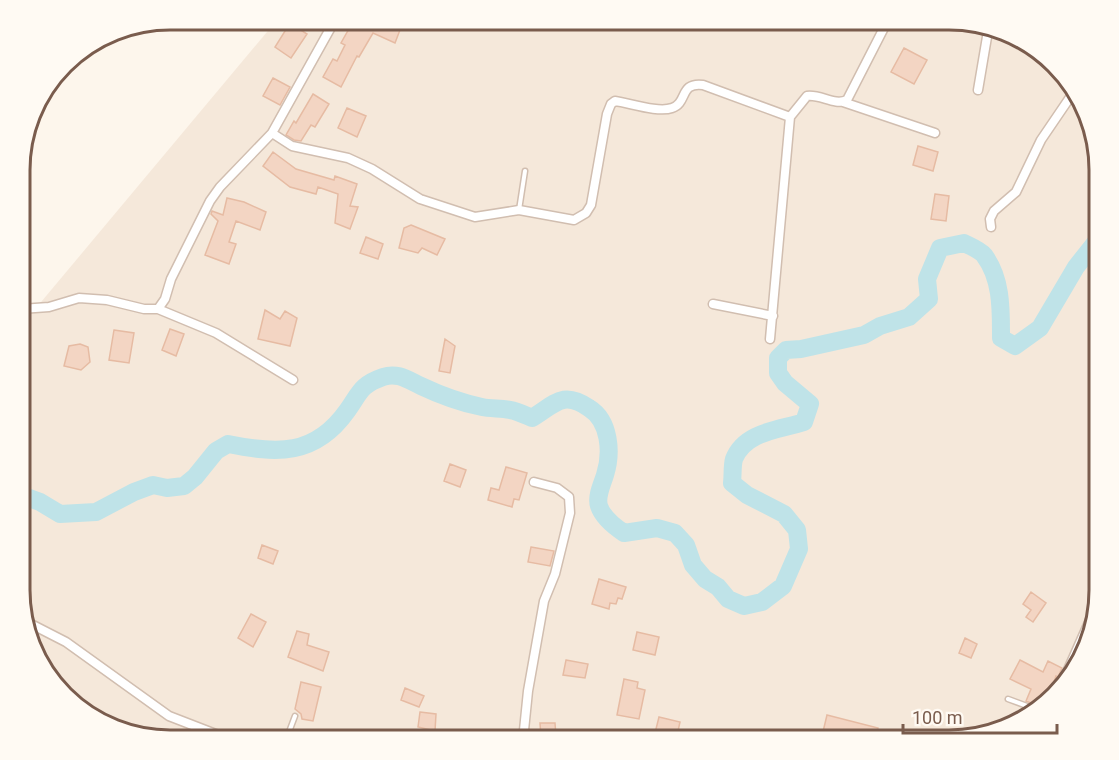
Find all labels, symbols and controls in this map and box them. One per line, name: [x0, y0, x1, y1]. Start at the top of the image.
scale bar: [903, 697, 1058, 735]
text: 100 m: [912, 707, 963, 728]

